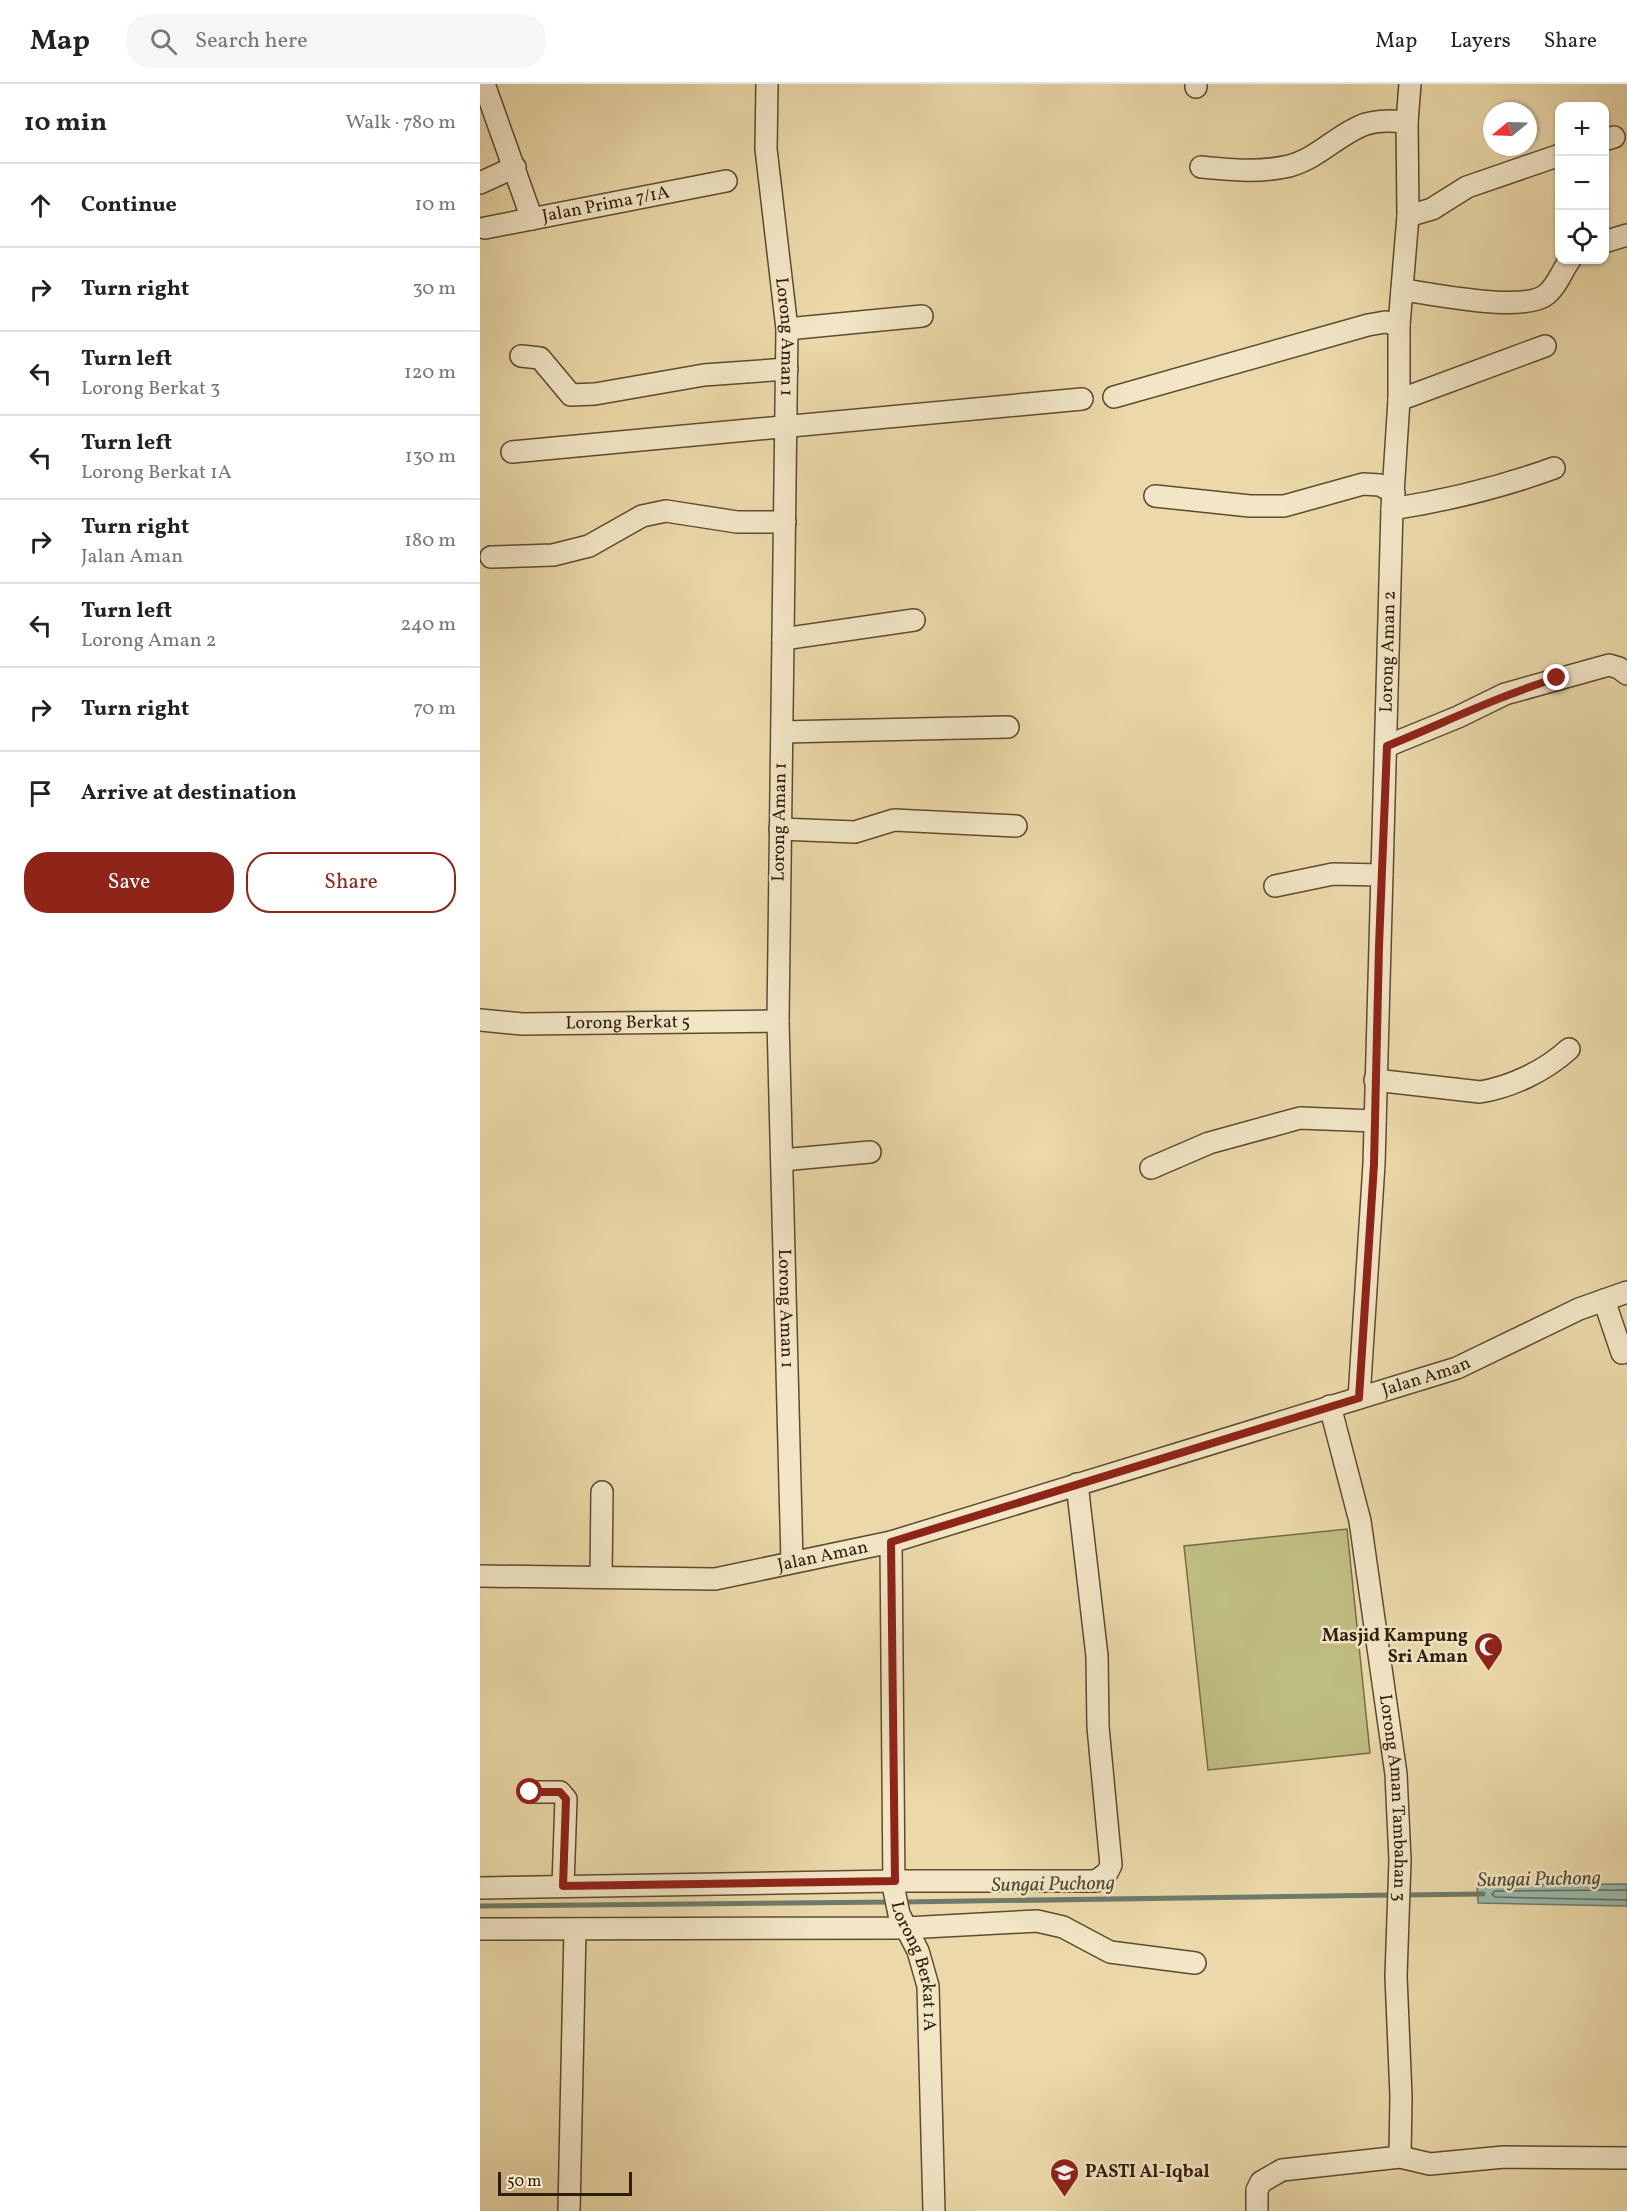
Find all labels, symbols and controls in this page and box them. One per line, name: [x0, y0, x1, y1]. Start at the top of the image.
search box: [126, 14, 546, 68]
text: Map: [30, 22, 90, 61]
icon: search: [147, 25, 180, 58]
text: Search here: [195, 26, 308, 57]
text: Map: [1375, 27, 1417, 56]
text: Layers: [1450, 27, 1511, 56]
text: Share: [1544, 27, 1597, 56]
north arrow: [1483, 102, 1537, 156]
map controls: [1555, 102, 1609, 264]
button: +: [1555, 102, 1609, 156]
text: 10 min: [24, 105, 107, 141]
text: Walk · 780 m: [346, 109, 456, 137]
button: −: [1555, 156, 1609, 210]
street label: Jalan Prima 7/1A: [540, 180, 672, 229]
icon: ahead: [24, 189, 57, 222]
text: Continue: [81, 190, 177, 221]
text: 10 m: [415, 191, 456, 219]
button: locate: [1555, 210, 1609, 264]
icon: right: [24, 273, 57, 306]
text: Turn right: [81, 274, 189, 305]
text: 30 m: [412, 275, 456, 303]
street label: Lorong Aman 1: [769, 276, 800, 397]
text: Turn left: [81, 344, 172, 375]
icon: left: [24, 357, 57, 390]
text: 120 m: [404, 359, 456, 387]
text: Lorong Berkat 3: [81, 375, 220, 403]
text: Turn left: [81, 428, 172, 459]
icon: left: [24, 441, 57, 474]
text: 130 m: [405, 443, 456, 471]
text: Lorong Berkat 1A: [81, 459, 232, 487]
text: Turn right: [81, 512, 189, 543]
icon: right: [24, 525, 57, 558]
text: 180 m: [404, 527, 456, 555]
text: Jalan Aman: [81, 543, 183, 571]
street label: Lorong Aman 2: [1374, 590, 1402, 713]
text: Turn left: [81, 596, 172, 627]
icon: left: [24, 609, 57, 642]
text: 240 m: [401, 611, 456, 639]
text: Lorong Aman 2: [81, 627, 216, 655]
route end: [1543, 664, 1569, 690]
icon: right: [24, 693, 57, 726]
text: Turn right: [81, 694, 189, 725]
text: 70 m: [413, 695, 456, 723]
street label: Lorong Aman 1: [766, 762, 794, 882]
icon: arrive: [24, 777, 57, 810]
text: Arrive at destination: [81, 778, 297, 809]
button: Save: [24, 852, 234, 913]
button: Share: [246, 852, 456, 913]
street label: Lorong Berkat 5: [565, 1010, 690, 1036]
street label: Lorong Aman 1: [771, 1249, 799, 1369]
street label: Jalan Aman: [1379, 1351, 1475, 1403]
street label: Jalan Aman: [775, 1535, 870, 1578]
place label: Masjid Kampung Sri Aman: [1322, 1624, 1468, 1670]
mosque icon: Masjid Kampung Sri Aman: [1473, 1630, 1505, 1672]
street label: Lorong Aman Tambahan 3: [1372, 1693, 1413, 1902]
route start: [516, 1778, 542, 1804]
water label: Sungai Puchong: [1477, 1865, 1601, 1895]
water label: Sungai Puchong: [991, 1870, 1115, 1900]
street label: Lorong Berkat 1A: [884, 1899, 942, 2032]
school or university icon: PASTI Al-Iqbal: [1048, 2156, 1080, 2198]
place label: PASTI Al-Iqbal: [1085, 2160, 1210, 2185]
scale bar: [498, 2169, 632, 2196]
text: 50 m: [507, 2171, 541, 2193]

